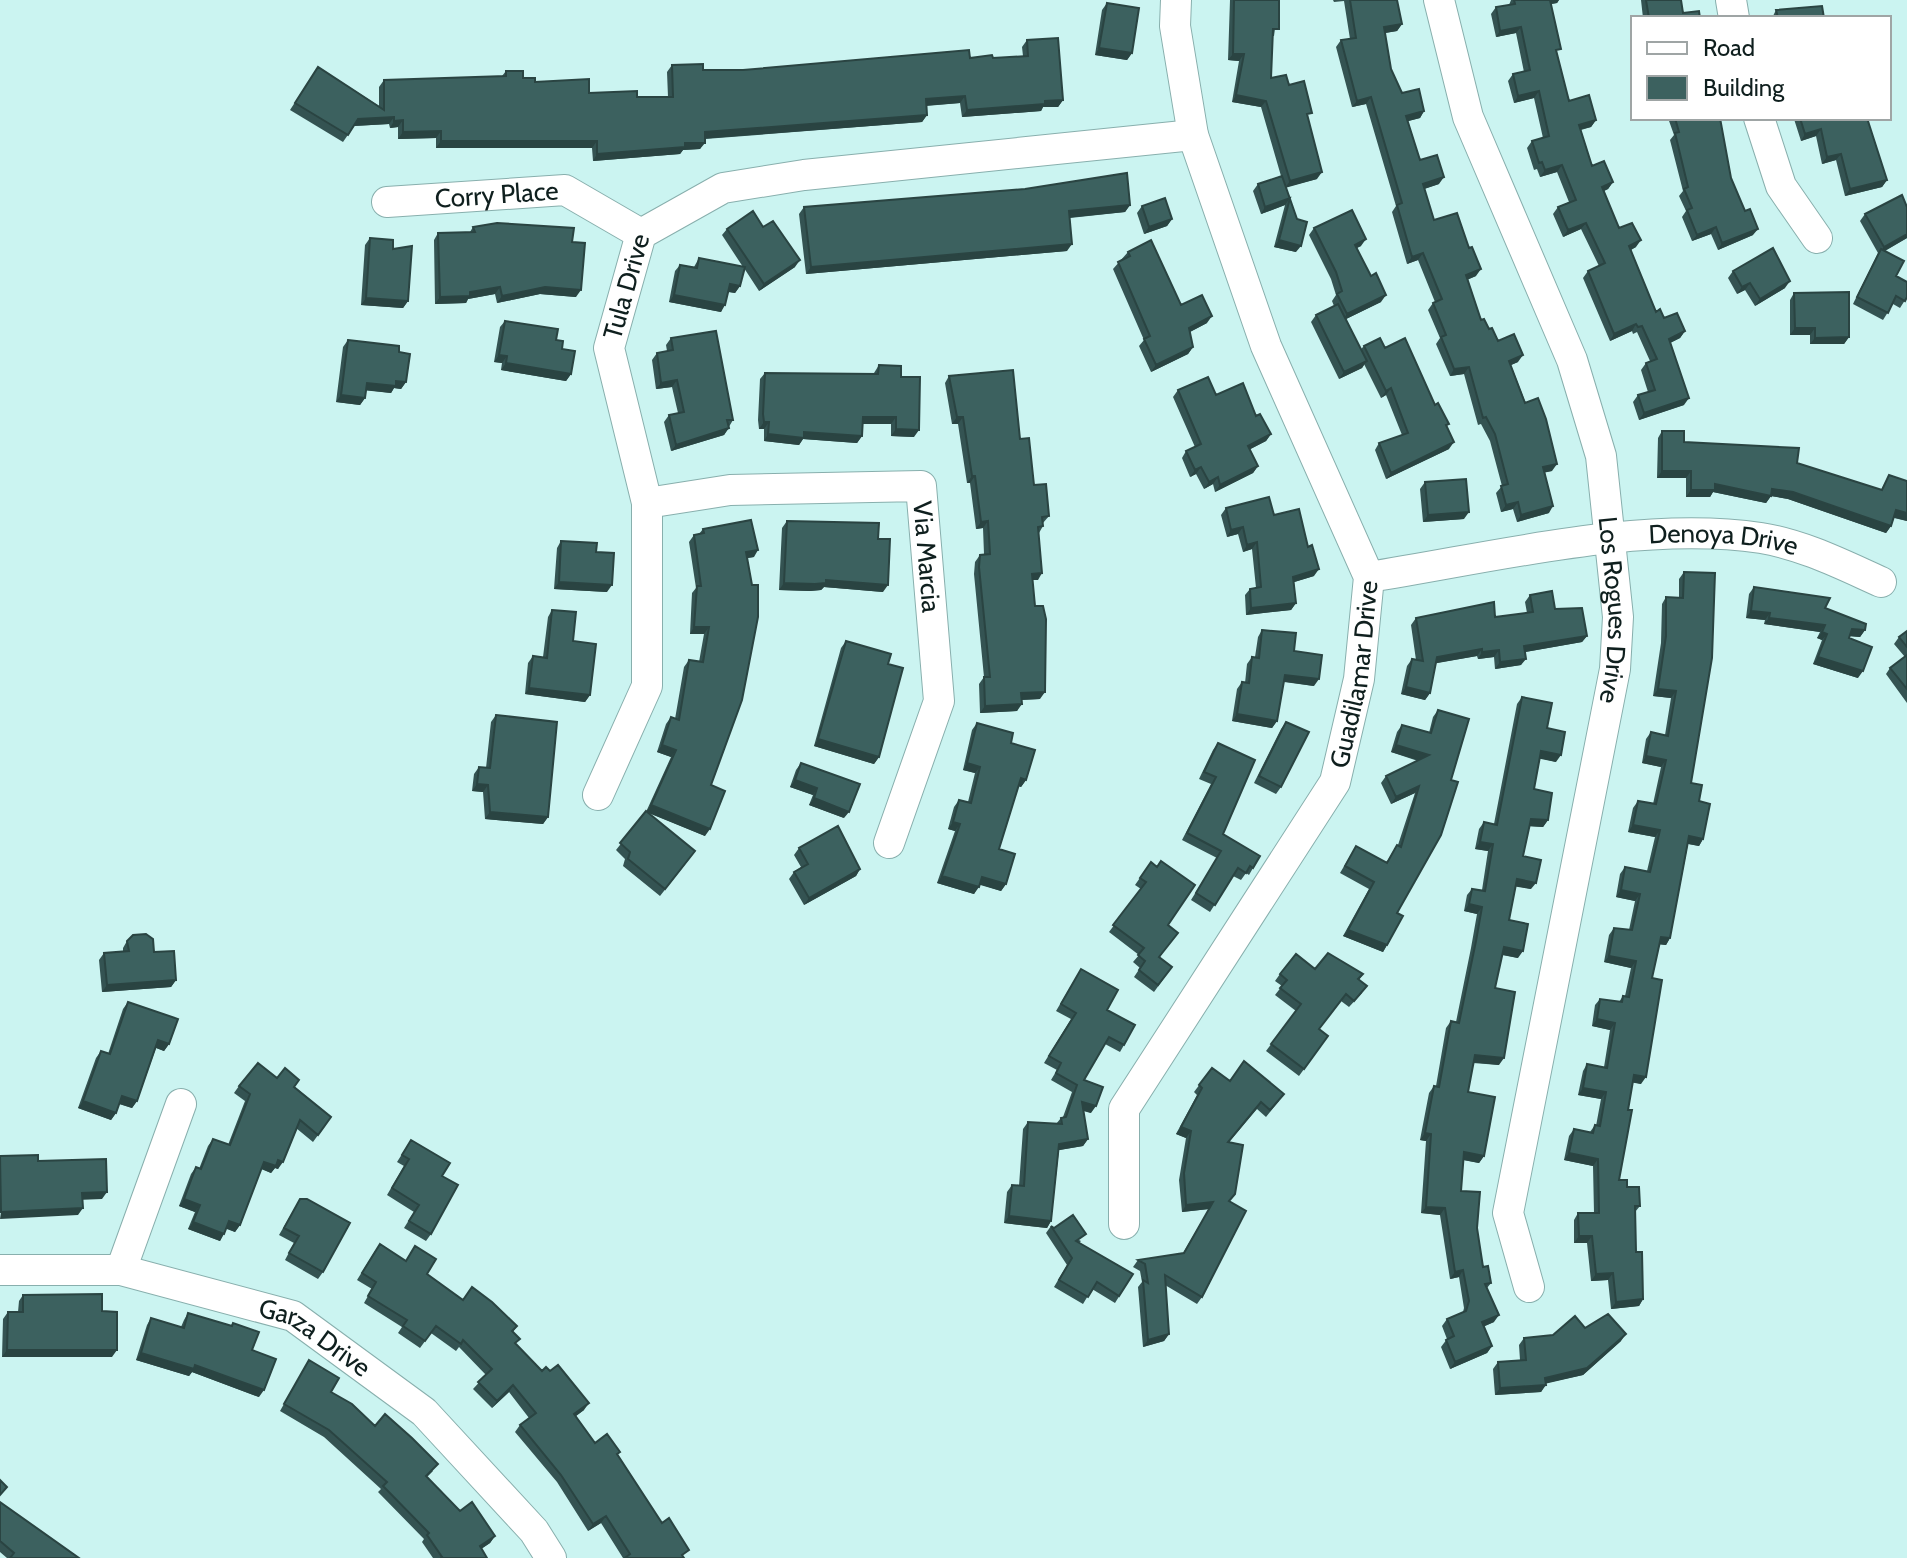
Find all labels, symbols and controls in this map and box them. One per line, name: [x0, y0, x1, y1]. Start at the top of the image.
legend: [1631, 16, 1891, 120]
text: Road: [1703, 33, 1755, 62]
text: Building: [1703, 73, 1785, 102]
street label: Corry Place: [434, 174, 560, 215]
street label: Tula Drive: [596, 230, 656, 343]
street label: Via Marcia: [906, 500, 948, 614]
street label: Los Rogues Drive: [1591, 515, 1634, 706]
street label: Denoya Drive: [1648, 517, 1802, 562]
street label: Guadilamar Drive: [1323, 579, 1385, 771]
street label: Garza Drive: [255, 1292, 377, 1384]

